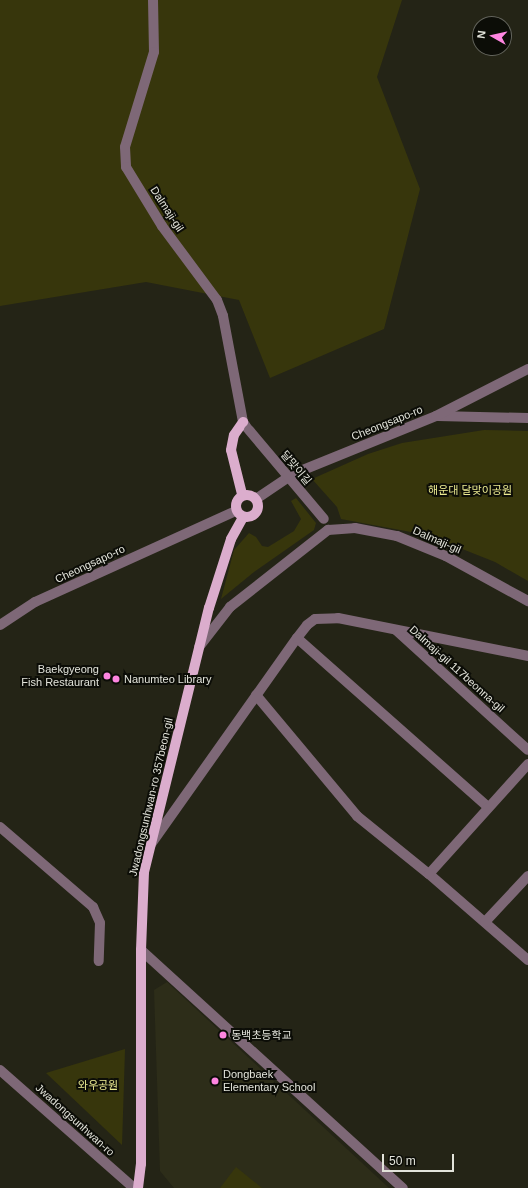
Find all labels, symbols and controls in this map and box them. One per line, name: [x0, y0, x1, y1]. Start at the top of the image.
north arrow: [472, 16, 512, 56]
text: N: [475, 30, 488, 39]
street label: Dalmaji-gil: [147, 184, 187, 234]
street label: Cheongsapo-ro: [349, 403, 425, 443]
street label: 달맞이길: [278, 448, 314, 488]
park label: 해운대 달맞이공원: [428, 483, 512, 497]
street label: Dalmaji-gil: [411, 524, 463, 556]
street label: Cheongsapo-ro: [53, 542, 127, 586]
street label: Dalmaji-gil 117beonna-gil: [407, 623, 507, 715]
place label: Baekgyeong Fish Restaurant: [21, 663, 99, 689]
marker: Baekgyeong Fish Restaurant: [102, 671, 112, 681]
place label: Nanumteo Library: [124, 672, 211, 686]
marker: Nanumteo Library: [111, 674, 121, 684]
street label: Jwadongsunhwan-ro 357beon-gil: [126, 717, 176, 877]
place label: 동백초등학교: [231, 1028, 292, 1042]
marker: 동백초등학교: [218, 1030, 228, 1040]
place label: Dongbaek Elementary School: [223, 1068, 315, 1094]
marker: Dongbaek Elementary School: [210, 1076, 220, 1086]
park label: 와우공원: [78, 1078, 118, 1092]
street label: Jwadongsunhwan-ro: [33, 1081, 117, 1159]
scale bar: [384, 1146, 456, 1172]
text: 50 m: [389, 1154, 416, 1168]

